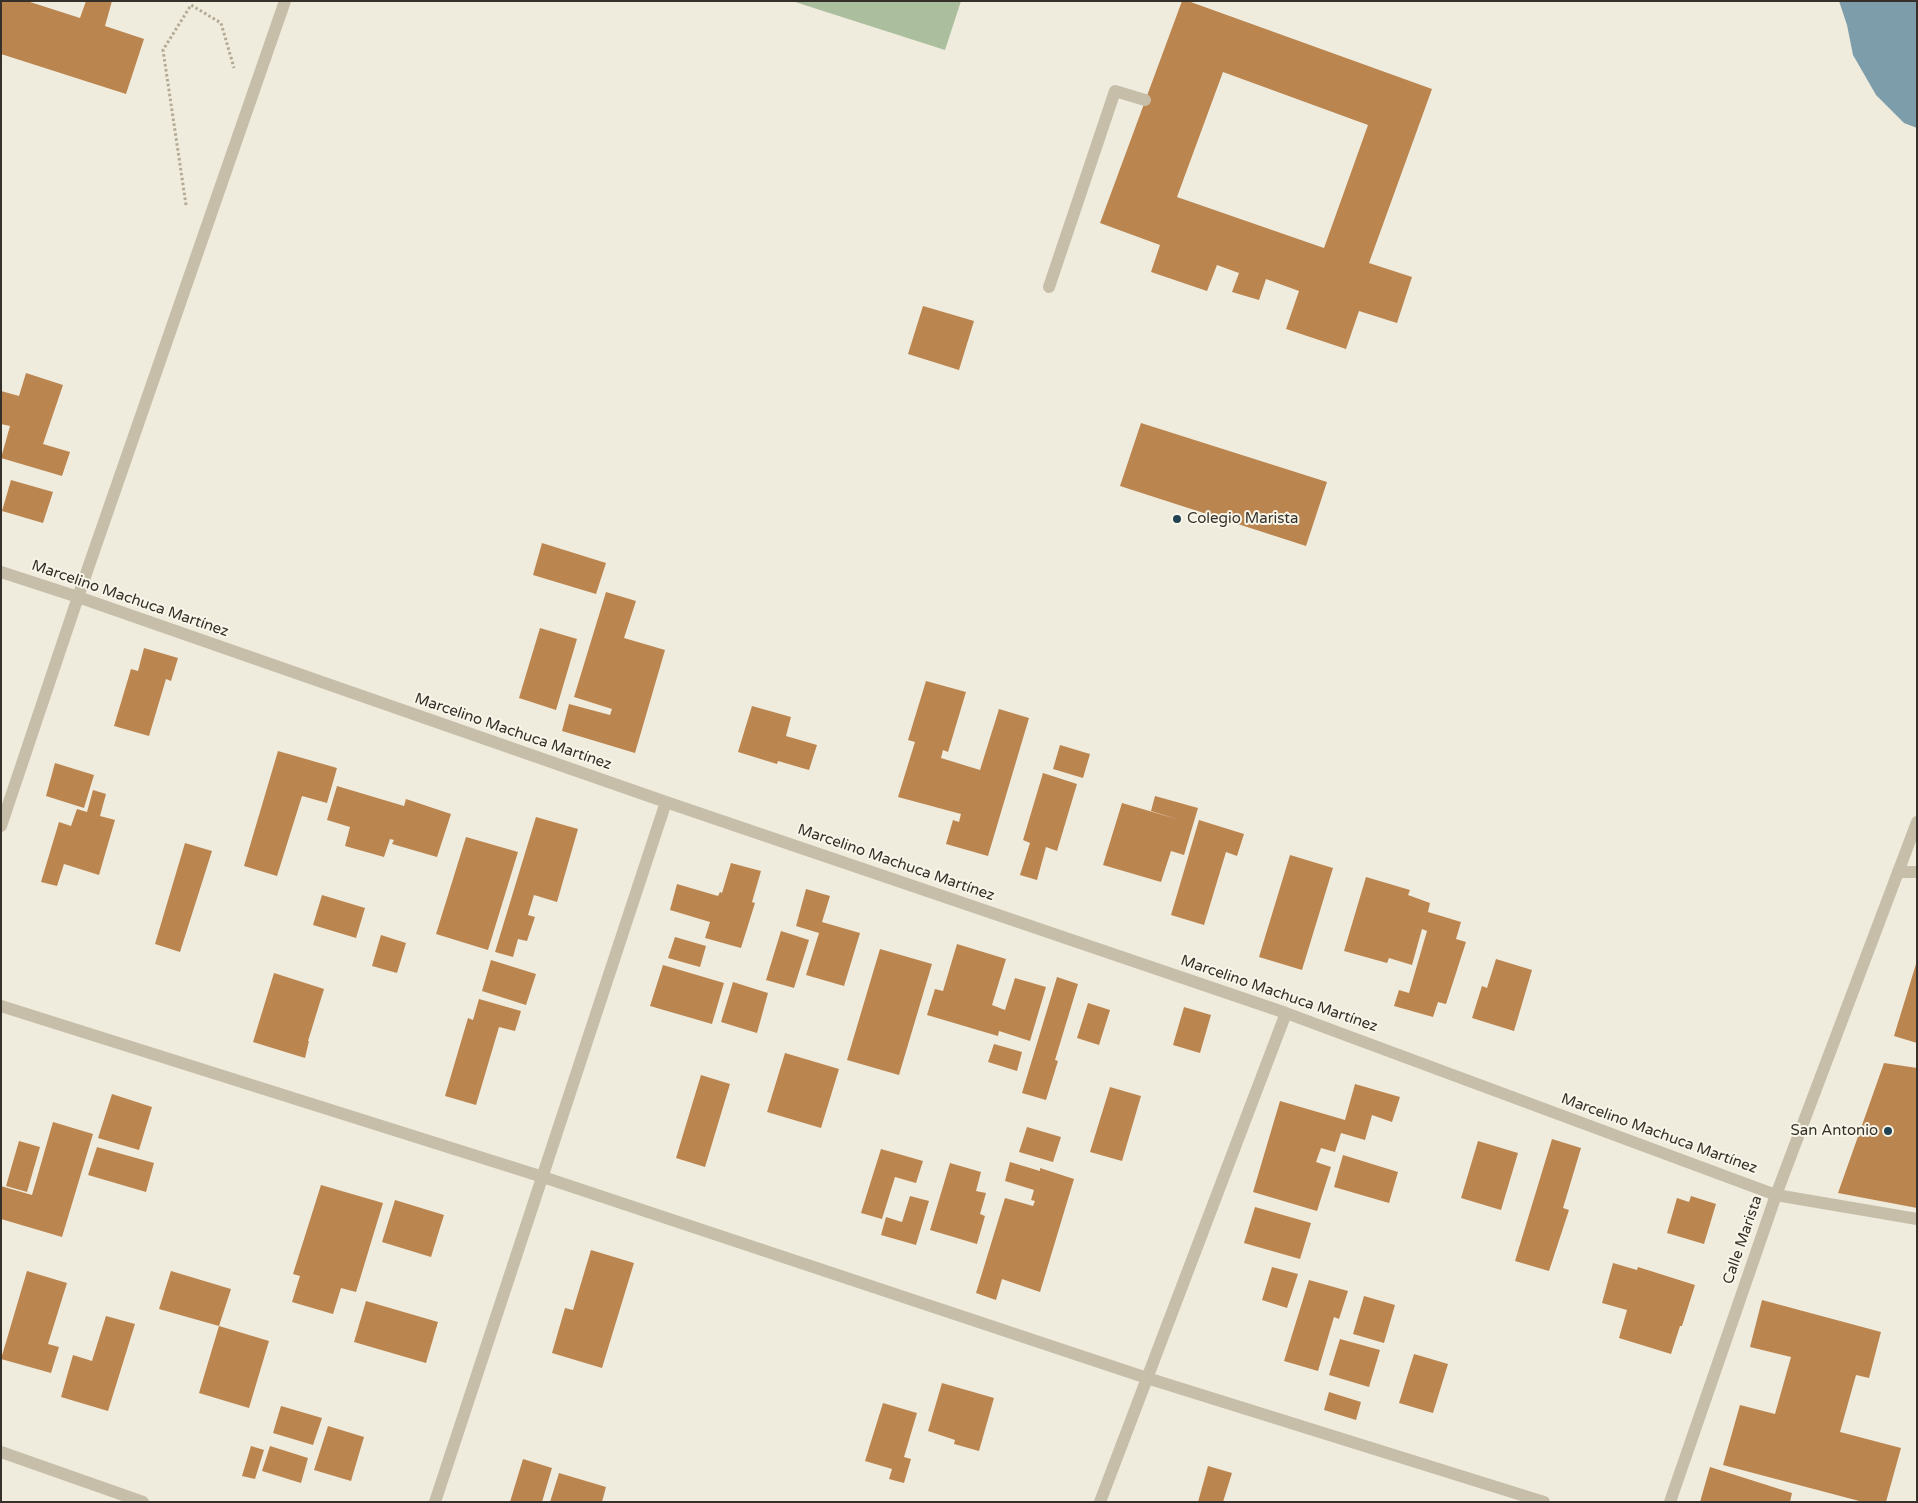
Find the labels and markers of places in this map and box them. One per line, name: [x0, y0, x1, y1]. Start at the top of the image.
place label: Colegio Marista: [1187, 510, 1298, 528]
marker: Colegio Marista: [1171, 513, 1183, 525]
place label: San Antonio: [1791, 1122, 1878, 1140]
marker: San Antonio: [1882, 1125, 1894, 1137]

